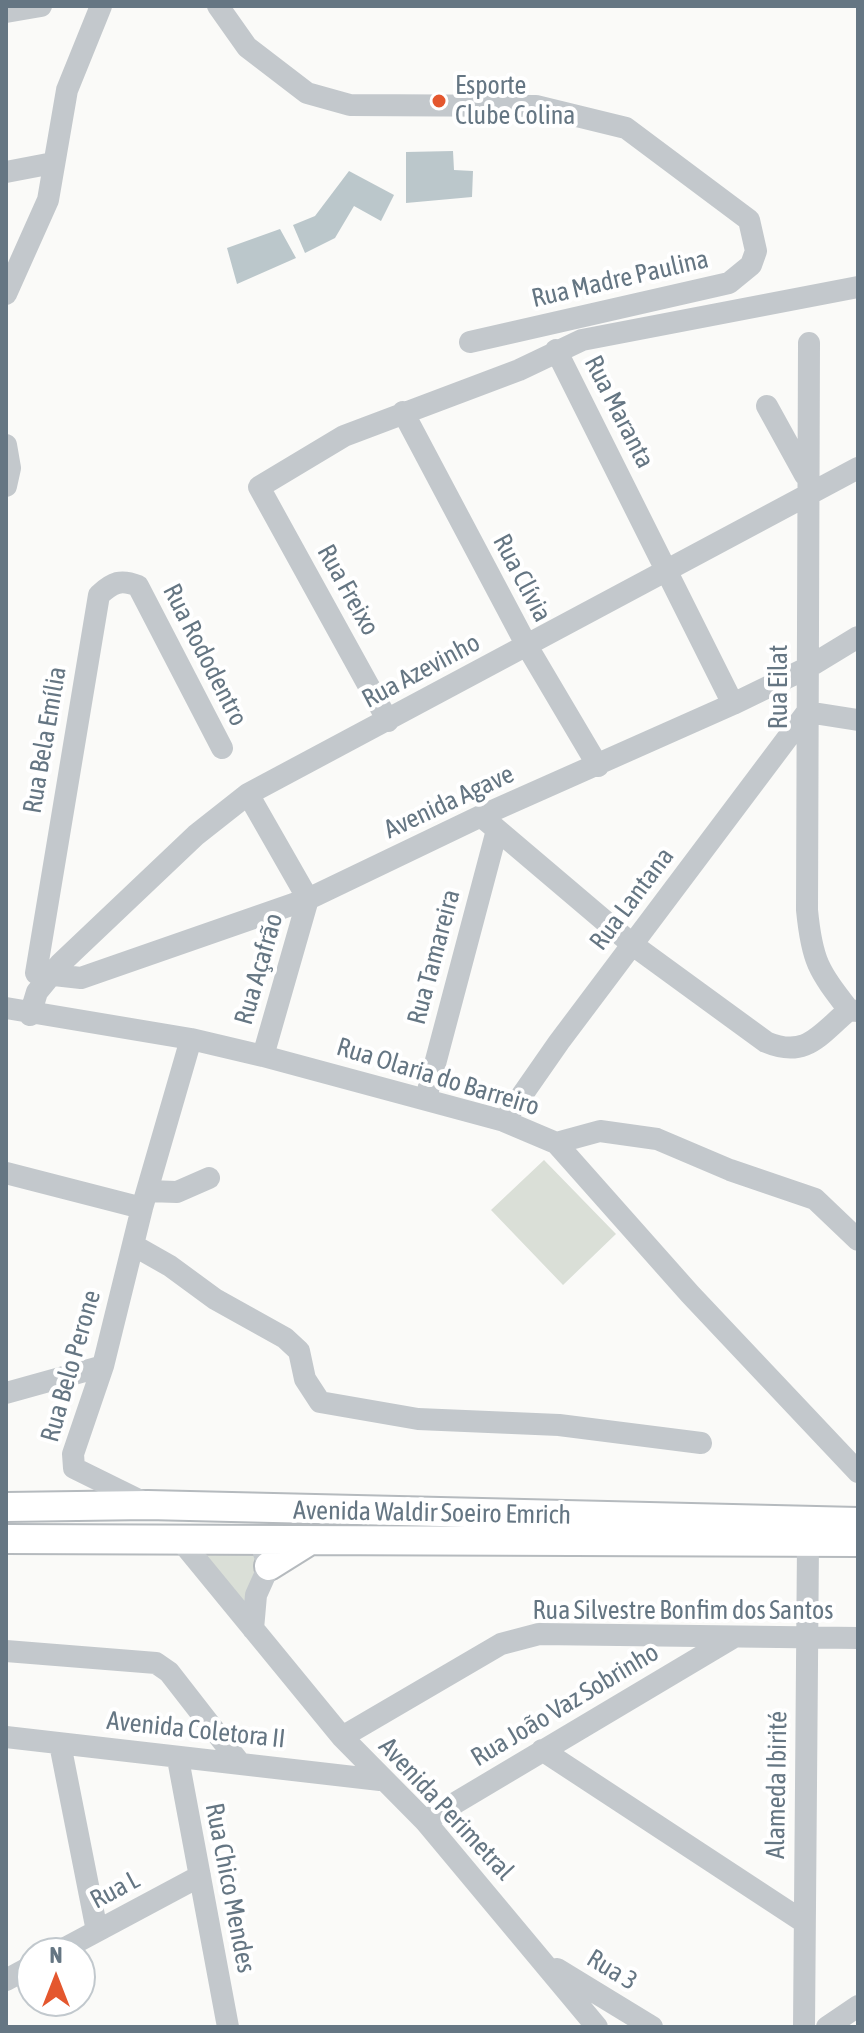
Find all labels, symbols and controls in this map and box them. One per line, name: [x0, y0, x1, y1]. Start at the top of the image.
place label: Esporte Clube Colina: [455, 70, 575, 132]
marker: Esporte Clube Colina: [430, 92, 448, 110]
street label: Rua Madre Paulina: [529, 243, 711, 315]
street label: Rua Maranta: [577, 351, 661, 473]
street label: Rua Clívia: [486, 529, 558, 627]
street label: Rua Freixo: [310, 539, 386, 641]
street label: Rua Rododentro: [156, 579, 254, 731]
street label: Rua Azevinho: [357, 627, 485, 715]
street label: Rua Eilat: [763, 645, 795, 729]
street label: Rua Bela Emília: [17, 664, 73, 816]
street label: Avenida Agave: [379, 758, 519, 846]
street label: Rua Lantana: [583, 842, 681, 956]
street label: Rua Tamareira: [401, 886, 467, 1028]
street label: Rua Açafrão: [228, 910, 290, 1028]
street label: Rua Olaria do Barreiro: [333, 1031, 543, 1123]
street label: Rua Belo Perone: [34, 1287, 108, 1445]
street label: Avenida Waldir Soeiro Emrich: [293, 1495, 571, 1531]
street label: Rua Silvestre Bonfim dos Santos: [533, 1595, 833, 1627]
street label: Rua João Vaz Sobrinho: [466, 1637, 664, 1773]
street label: Avenida Coletora II: [105, 1705, 287, 1755]
street label: Alameda Ibirité: [760, 1711, 794, 1859]
street label: Avenida Perimetral: [372, 1731, 520, 1887]
street label: Rua Chico Mendes: [198, 1801, 262, 1975]
street label: Rua L: [85, 1864, 145, 1916]
north arrow: [16, 1937, 96, 2017]
text: N: [50, 1942, 62, 1968]
street label: Rua 3: [581, 1943, 643, 1997]

